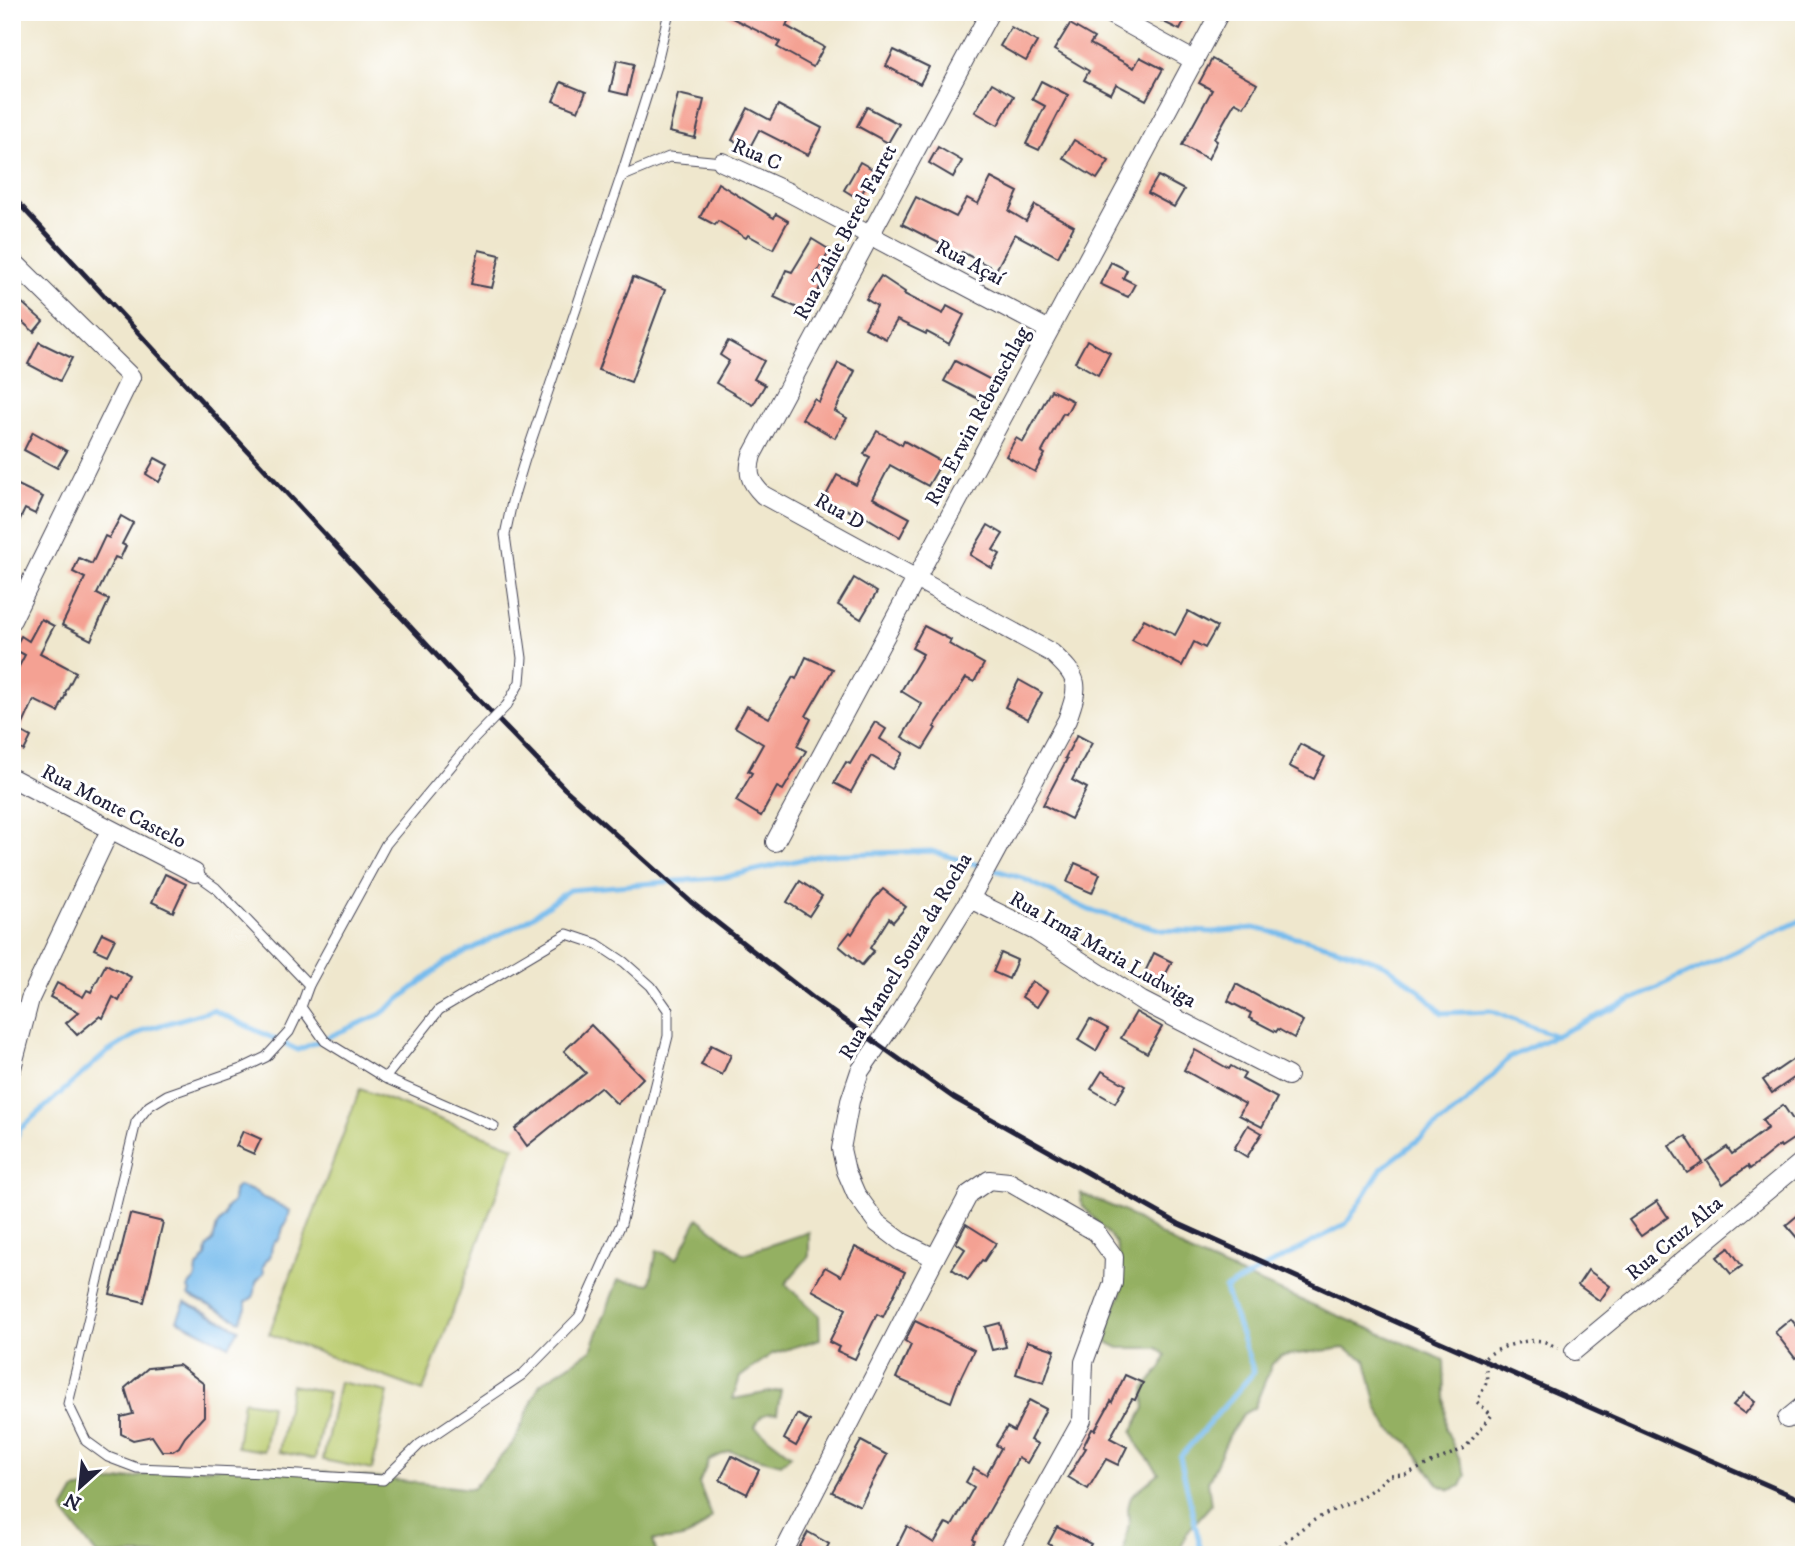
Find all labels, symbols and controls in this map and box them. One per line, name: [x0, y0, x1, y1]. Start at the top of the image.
street label: Rua C: [728, 133, 785, 177]
street label: Rua Zahie Bered Farret: [789, 140, 903, 325]
street label: Rua Açaí: [931, 234, 1010, 293]
street label: Rua Erwin Rebenschlag: [920, 322, 1037, 511]
street label: Rua D: [810, 488, 869, 536]
street label: Rua Monte Castelo: [37, 759, 190, 855]
street label: Rua Manoel Souza da Rocha: [834, 848, 978, 1065]
street label: Rua Irmã Maria Ludwiga: [1004, 886, 1201, 1014]
street label: Rua Cruz Alta: [1621, 1191, 1728, 1287]
north arrow: [46, 1452, 116, 1522]
text: N: [60, 1487, 85, 1515]

